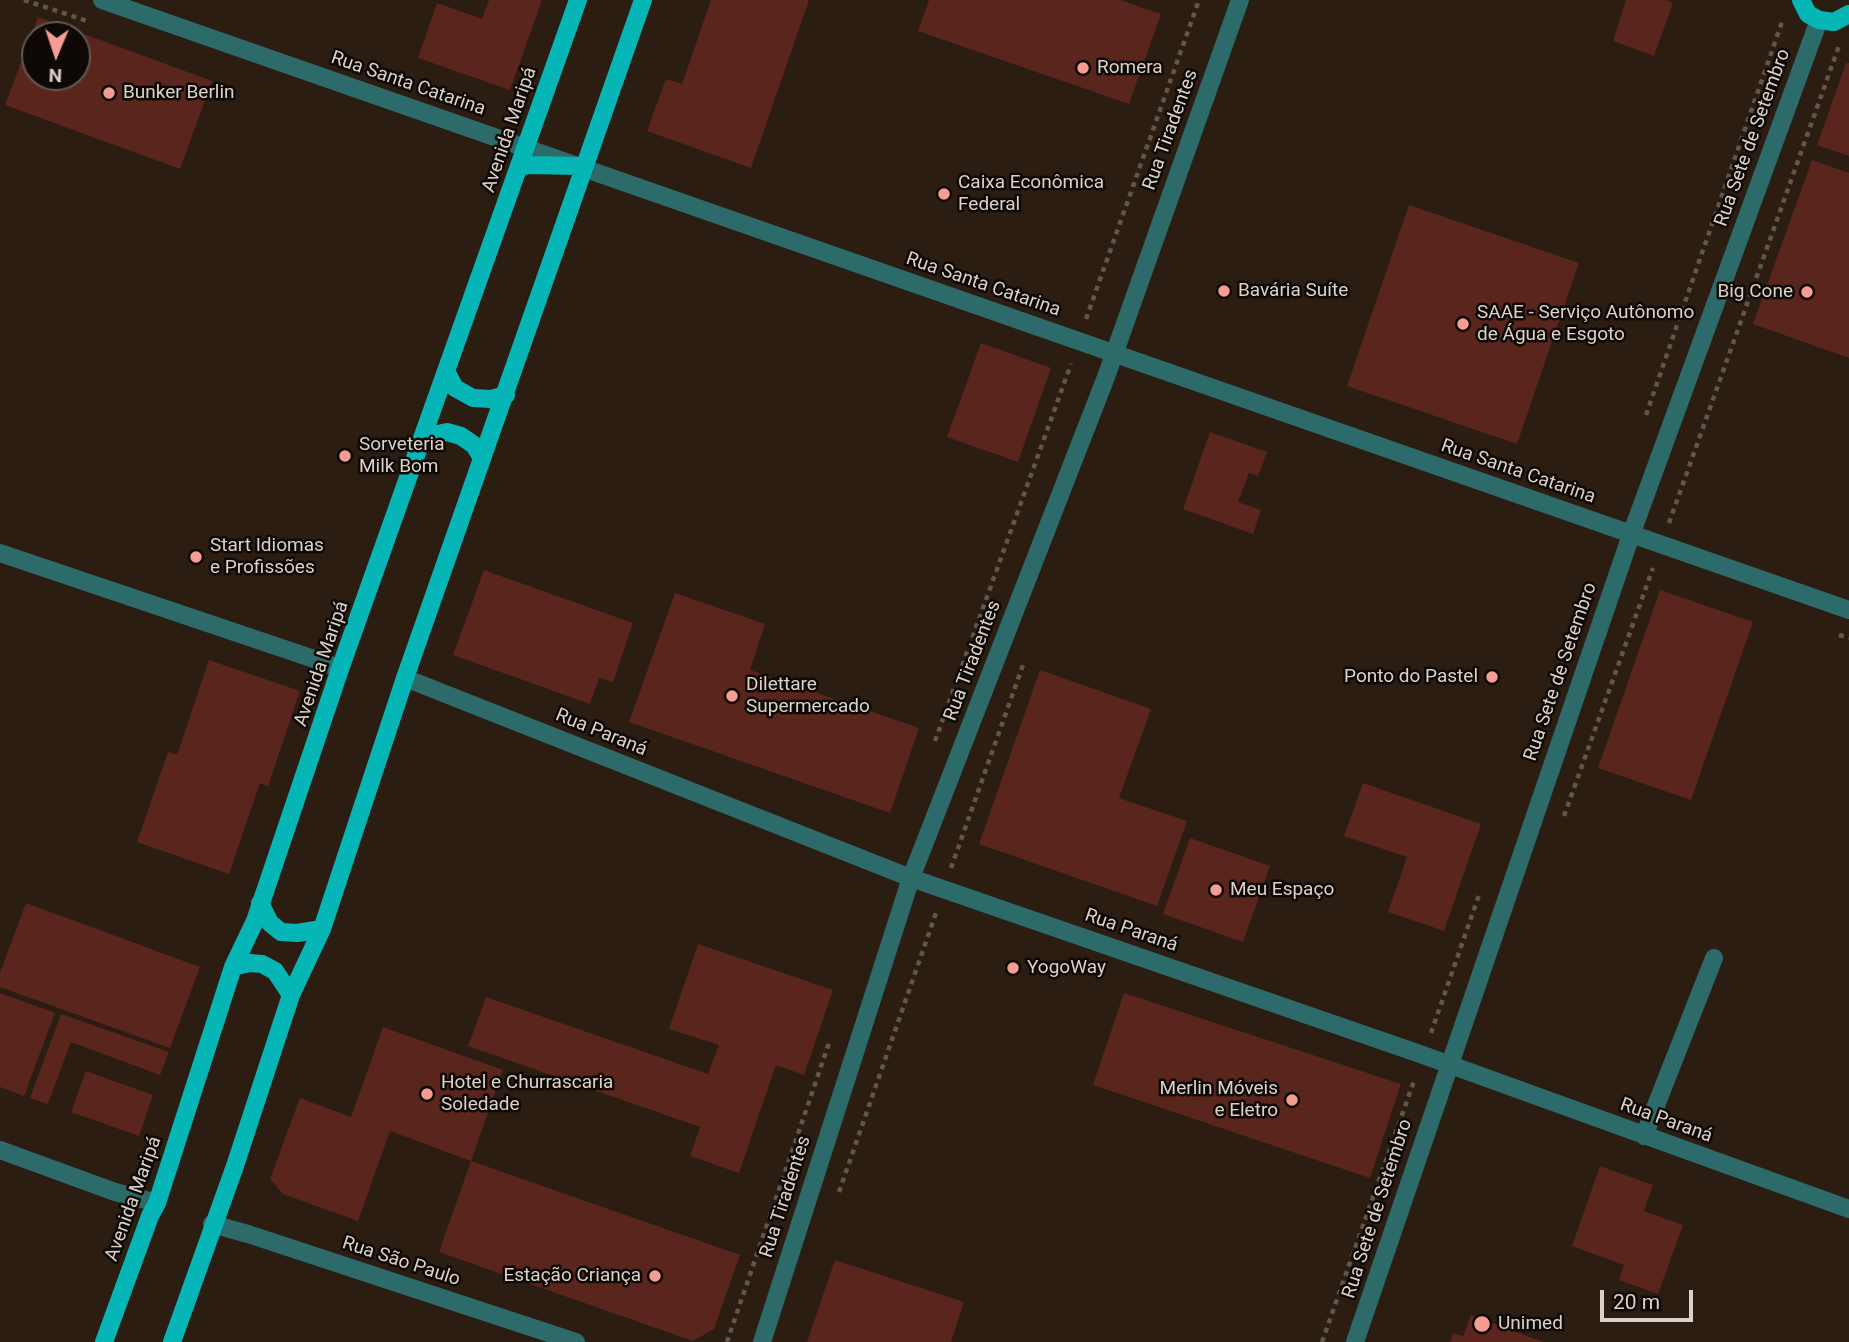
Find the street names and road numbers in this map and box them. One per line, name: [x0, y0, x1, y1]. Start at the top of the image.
street label: Rua Sete de Setembro: [1710, 46, 1796, 230]
street label: Rua Santa Catarina: [328, 47, 488, 121]
street label: Avenida Maripá: [478, 64, 542, 196]
street label: Rua Tiradentes: [1139, 66, 1203, 194]
street label: Rua Santa Catarina: [903, 248, 1063, 322]
street label: Rua Santa Catarina: [1438, 435, 1598, 509]
street label: Rua Sete de Setembro: [1520, 580, 1602, 764]
street label: Avenida Maripá: [290, 598, 354, 730]
street label: Rua Tiradentes: [940, 598, 1006, 724]
street label: Rua Paraná: [552, 704, 650, 762]
street label: Rua Paraná: [1082, 904, 1180, 958]
street label: Rua Paraná: [1617, 1094, 1715, 1148]
street label: Rua Sete de Setembro: [1338, 1116, 1418, 1302]
street label: Rua Tiradentes: [756, 1133, 816, 1261]
street label: Avenida Maripá: [101, 1134, 167, 1264]
street label: Rua São Paulo: [339, 1232, 463, 1292]

